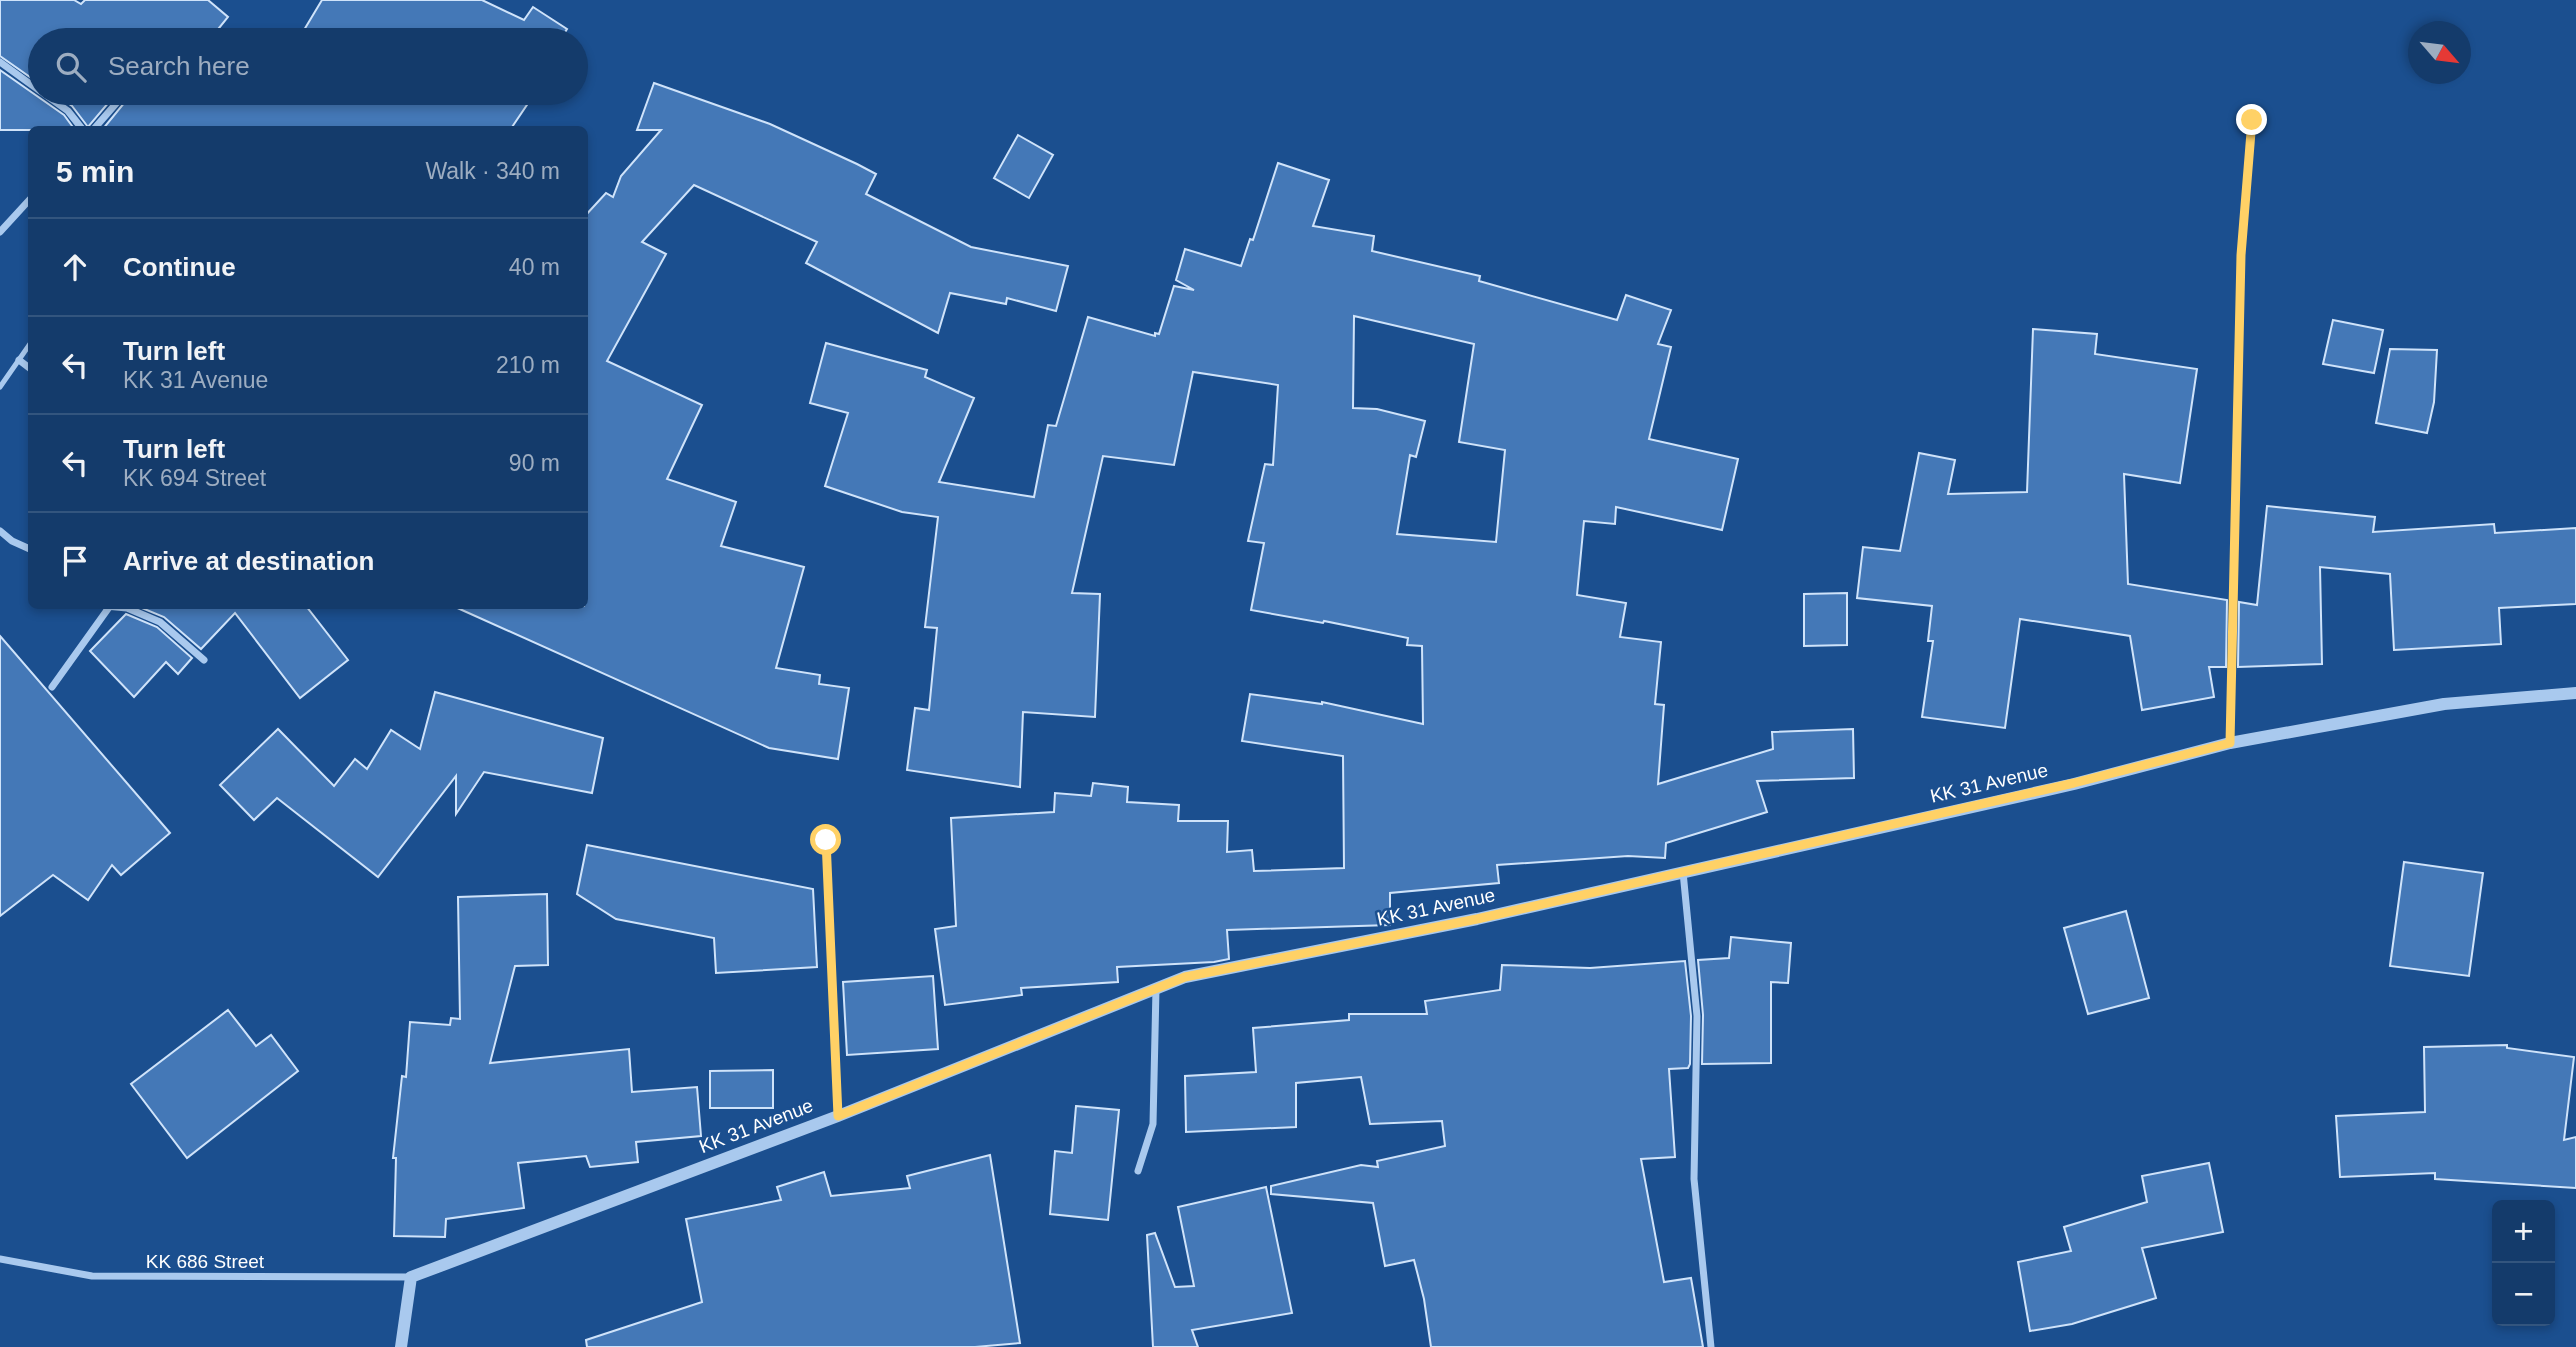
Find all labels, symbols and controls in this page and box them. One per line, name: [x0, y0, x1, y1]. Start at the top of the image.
north arrow: [2408, 21, 2471, 84]
search box: [28, 28, 588, 105]
icon: search: [52, 48, 90, 86]
text: Search here: [108, 51, 250, 81]
route end: [2236, 104, 2267, 135]
text: 5 min: [56, 155, 134, 188]
text: Walk · 340 m: [425, 158, 560, 184]
icon: ahead: [56, 248, 94, 286]
text: Continue: [123, 252, 236, 282]
text: 40 m: [509, 254, 560, 280]
text: Turn left: [123, 336, 225, 366]
icon: left: [56, 346, 94, 384]
text: 210 m: [496, 352, 560, 378]
text: KK 31 Avenue: [123, 367, 268, 393]
text: Turn left: [123, 434, 225, 464]
icon: left: [56, 444, 94, 482]
text: 90 m: [509, 450, 560, 476]
text: KK 694 Street: [123, 465, 266, 491]
icon: arrive: [56, 542, 94, 580]
text: Arrive at destination: [123, 546, 374, 576]
street label: KK 31 Avenue: [1928, 759, 2050, 807]
route start: [810, 824, 841, 855]
street label: KK 31 Avenue: [1375, 884, 1497, 930]
street label: KK 31 Avenue: [696, 1095, 816, 1157]
map controls: [2492, 1200, 2555, 1326]
button: +: [2492, 1200, 2555, 1263]
street label: KK 686 Street: [146, 1251, 265, 1272]
button: −: [2492, 1263, 2555, 1326]

